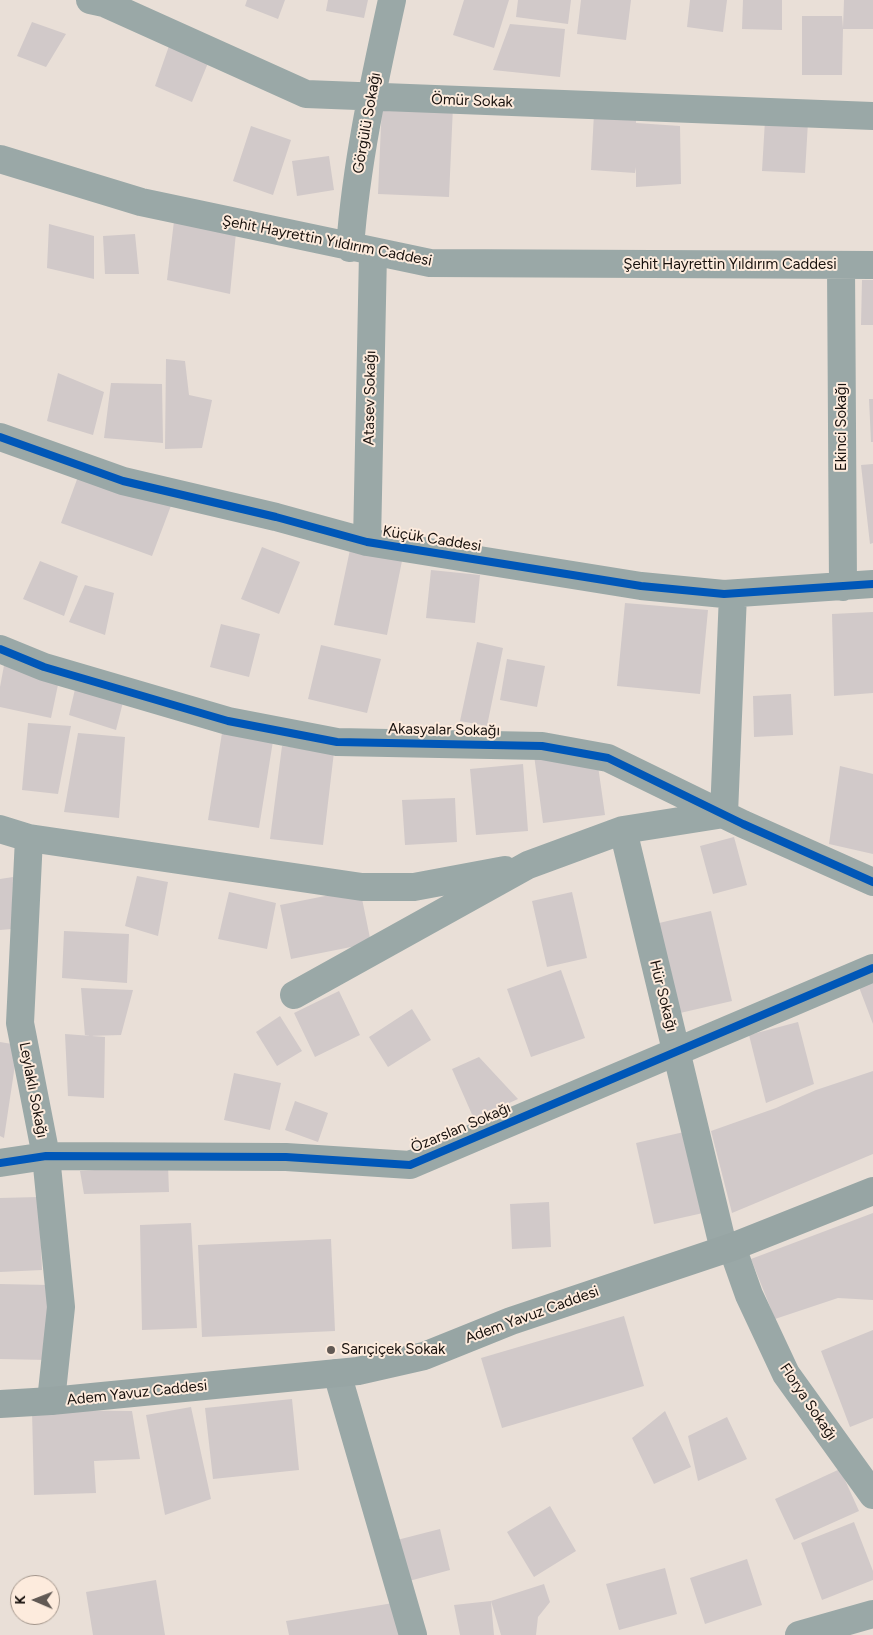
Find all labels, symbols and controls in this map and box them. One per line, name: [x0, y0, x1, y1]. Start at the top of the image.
street label: Görgülü Sokağı: [349, 71, 385, 175]
street label: Ömür Sokak: [431, 91, 513, 111]
street label: Şehit Hayrettin Yıldırım Caddesi: [221, 212, 433, 270]
street label: Şehit Hayrettin Yıldırım Caddesi: [623, 256, 837, 274]
street label: Atasev Sokağı: [360, 350, 380, 446]
street label: Ekinci Sokağı: [833, 383, 851, 471]
street label: Küçük Caddesi: [381, 522, 483, 556]
street label: Akasyalar Sokağı: [388, 720, 500, 740]
street label: Hür Sokağı: [645, 958, 681, 1034]
street label: Leylaklı Sokağı: [15, 1041, 51, 1139]
street label: Özarslan Sokağı: [408, 1099, 514, 1157]
street label: Adem Yavuz Caddesi: [463, 1282, 601, 1348]
place label: Sarıçiçek Sokak: [341, 1341, 445, 1359]
marker: Sarıçiçek Sokak: [325, 1344, 337, 1356]
street label: Florya Sokağı: [776, 1360, 840, 1444]
street label: Adem Yavuz Caddesi: [66, 1377, 208, 1409]
north arrow: [10, 1575, 60, 1625]
text: K: [12, 1595, 29, 1605]

